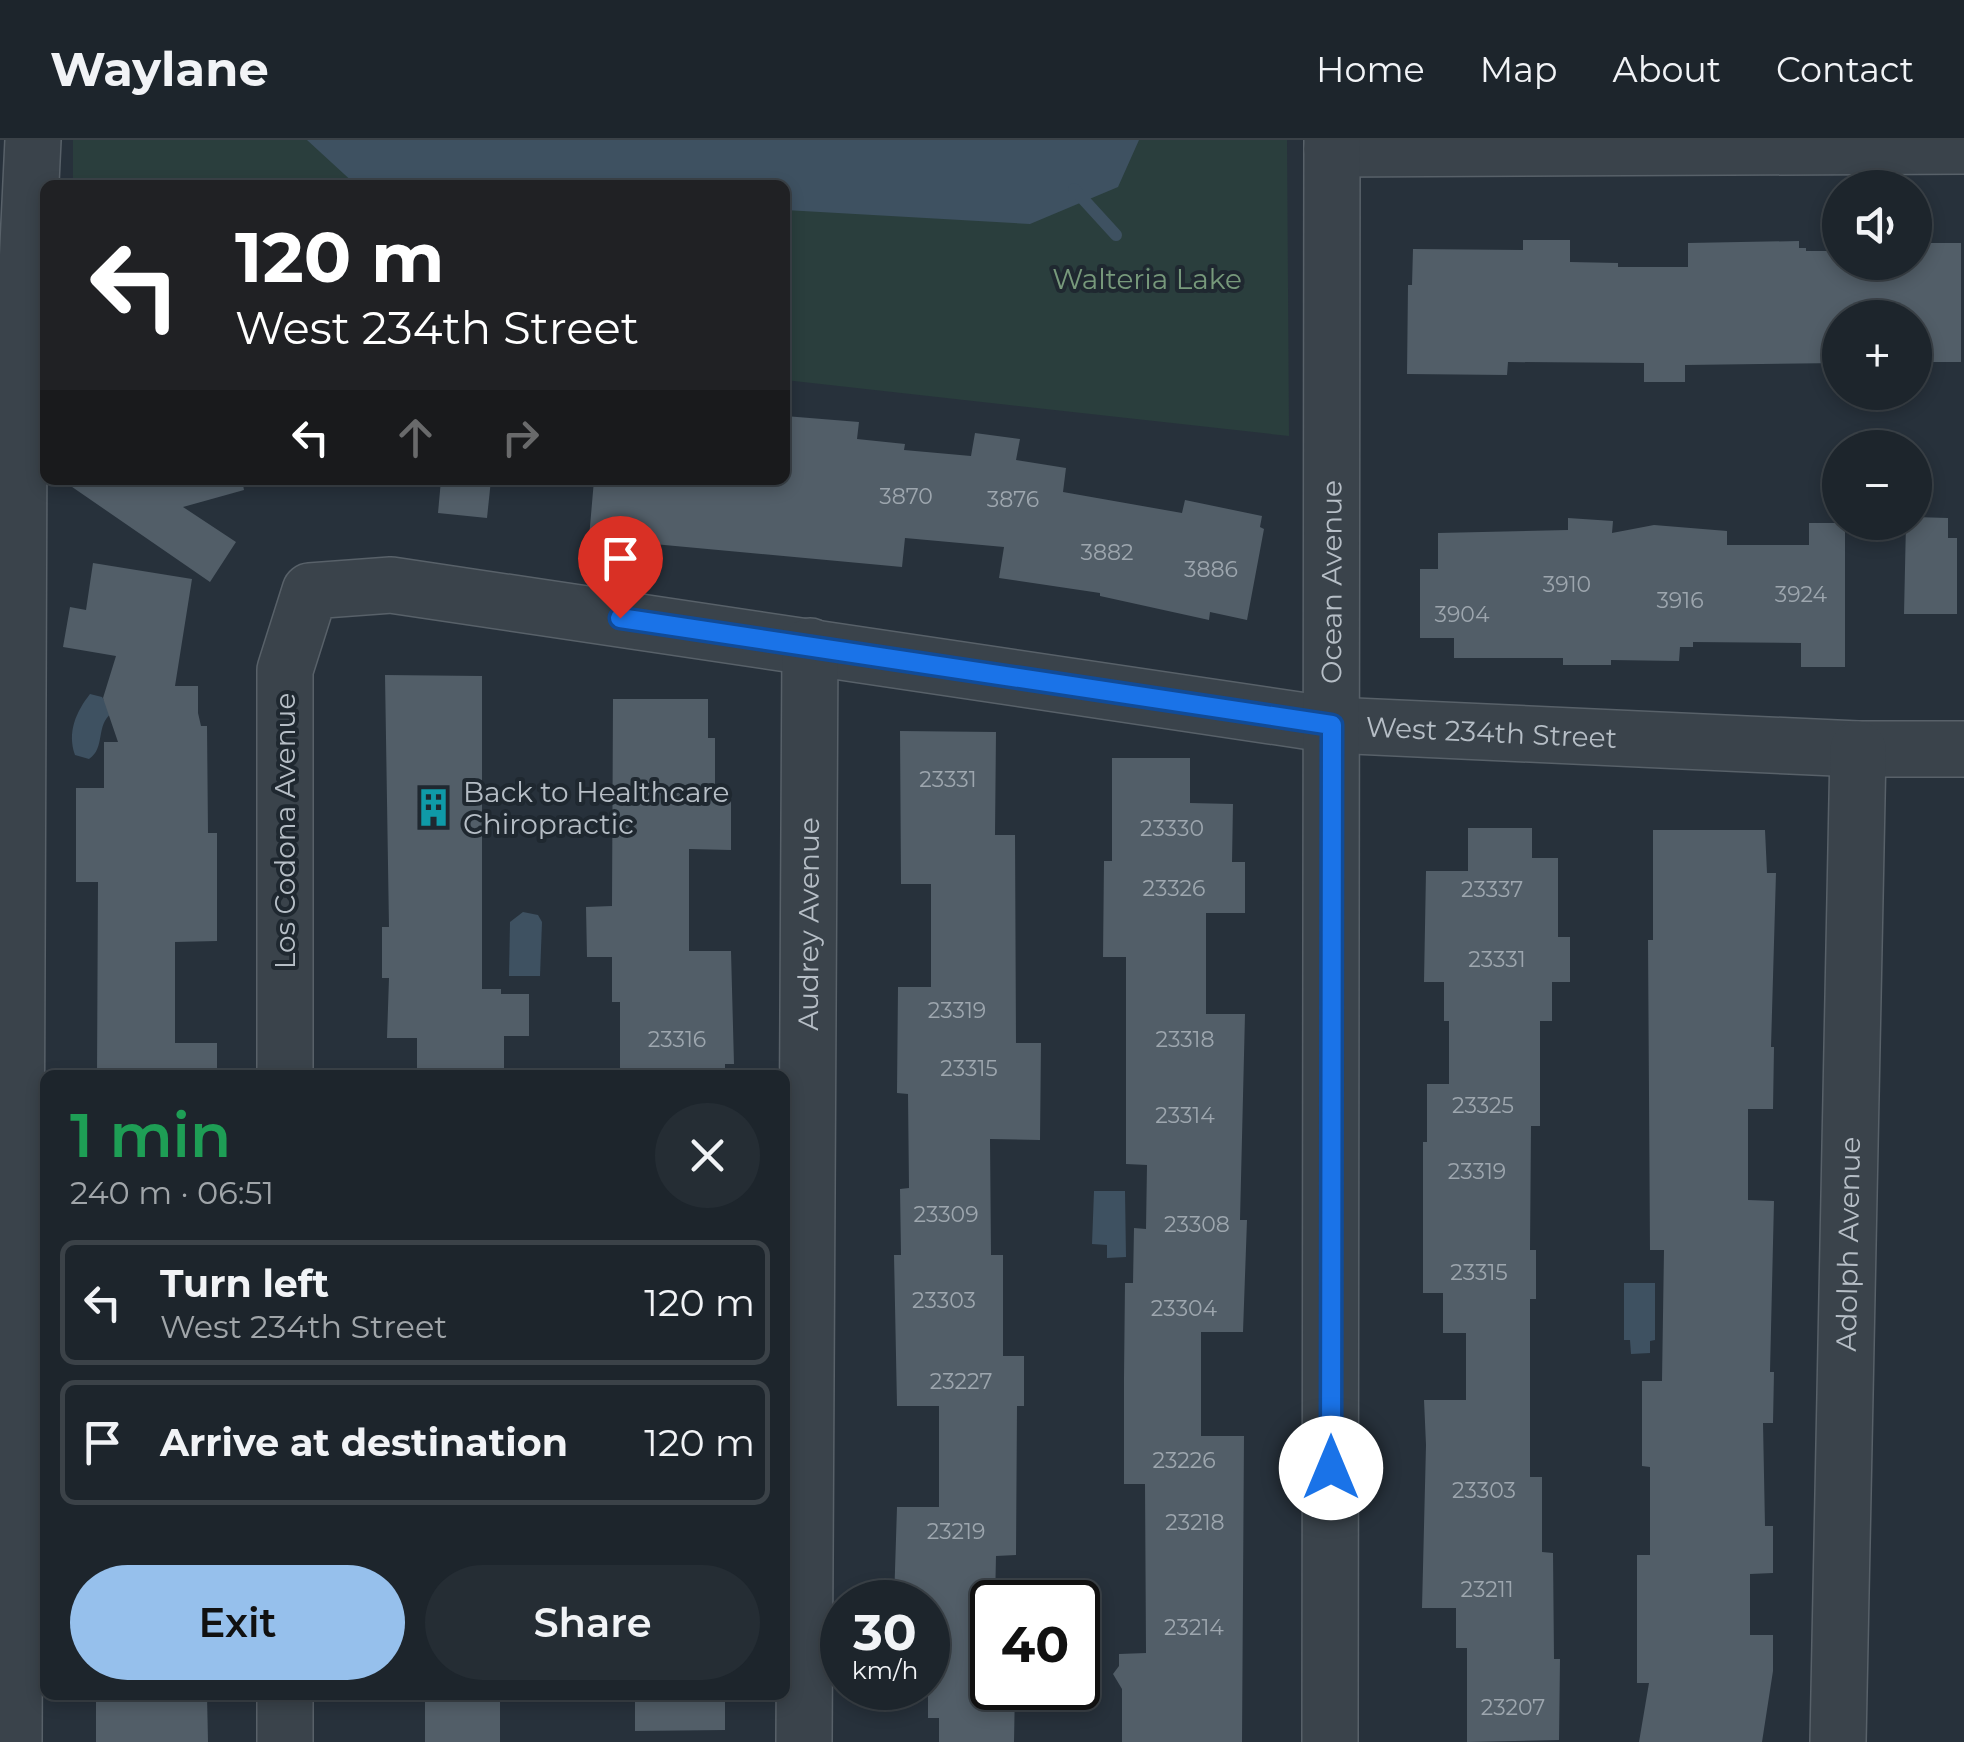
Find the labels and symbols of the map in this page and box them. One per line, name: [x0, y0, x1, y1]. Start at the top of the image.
park label: Walteria Lake: [1052, 262, 1242, 296]
street label: Ocean Avenue: [1314, 480, 1349, 684]
house number: 3870: [879, 483, 933, 510]
house number: 3876: [987, 486, 1039, 513]
pin: [578, 516, 663, 619]
house number: 3882: [1081, 539, 1133, 566]
house number: 3886: [1184, 556, 1238, 583]
house number: 3910: [1543, 571, 1591, 598]
house number: 3924: [1775, 581, 1828, 608]
house number: 3916: [1656, 587, 1704, 614]
house number: 3904: [1435, 601, 1490, 628]
street label: Los Codona Avenue: [268, 693, 302, 969]
street label: West 234th Street: [1365, 710, 1618, 755]
house number: 23331: [919, 766, 977, 793]
place label: Back to Healthcare Chiropractic: [463, 775, 729, 841]
building icon: Back to Healthcare Chiropractic: [412, 787, 454, 829]
house number: 23330: [1140, 815, 1204, 842]
street label: Audrey Avenue: [791, 817, 826, 1031]
house number: 23326: [1143, 875, 1205, 902]
house number: 23337: [1461, 876, 1523, 903]
house number: 23331: [1468, 946, 1526, 973]
house number: 23319: [928, 997, 986, 1024]
house number: 23316: [648, 1026, 706, 1053]
house number: 23318: [1155, 1026, 1215, 1053]
house number: 23315: [940, 1055, 998, 1082]
house number: 23325: [1452, 1092, 1514, 1119]
house number: 23314: [1155, 1102, 1215, 1129]
street label: Adolph Avenue: [1829, 1136, 1867, 1352]
house number: 23319: [1448, 1158, 1506, 1185]
house number: 23309: [913, 1201, 979, 1228]
house number: 23308: [1164, 1211, 1230, 1238]
house number: 23315: [1450, 1259, 1508, 1286]
house number: 23303: [912, 1287, 976, 1314]
house number: 23304: [1151, 1295, 1218, 1322]
house number: 23227: [930, 1368, 992, 1395]
position arrow: [1279, 1416, 1383, 1520]
house number: 23226: [1152, 1447, 1216, 1474]
house number: 23303: [1452, 1477, 1516, 1504]
house number: 23218: [1165, 1509, 1225, 1536]
house number: 23219: [927, 1518, 985, 1545]
house number: 23211: [1460, 1576, 1514, 1603]
speed limit sign: 40: [970, 1580, 1100, 1710]
house number: 23214: [1164, 1614, 1224, 1641]
house number: 23207: [1481, 1694, 1545, 1721]

